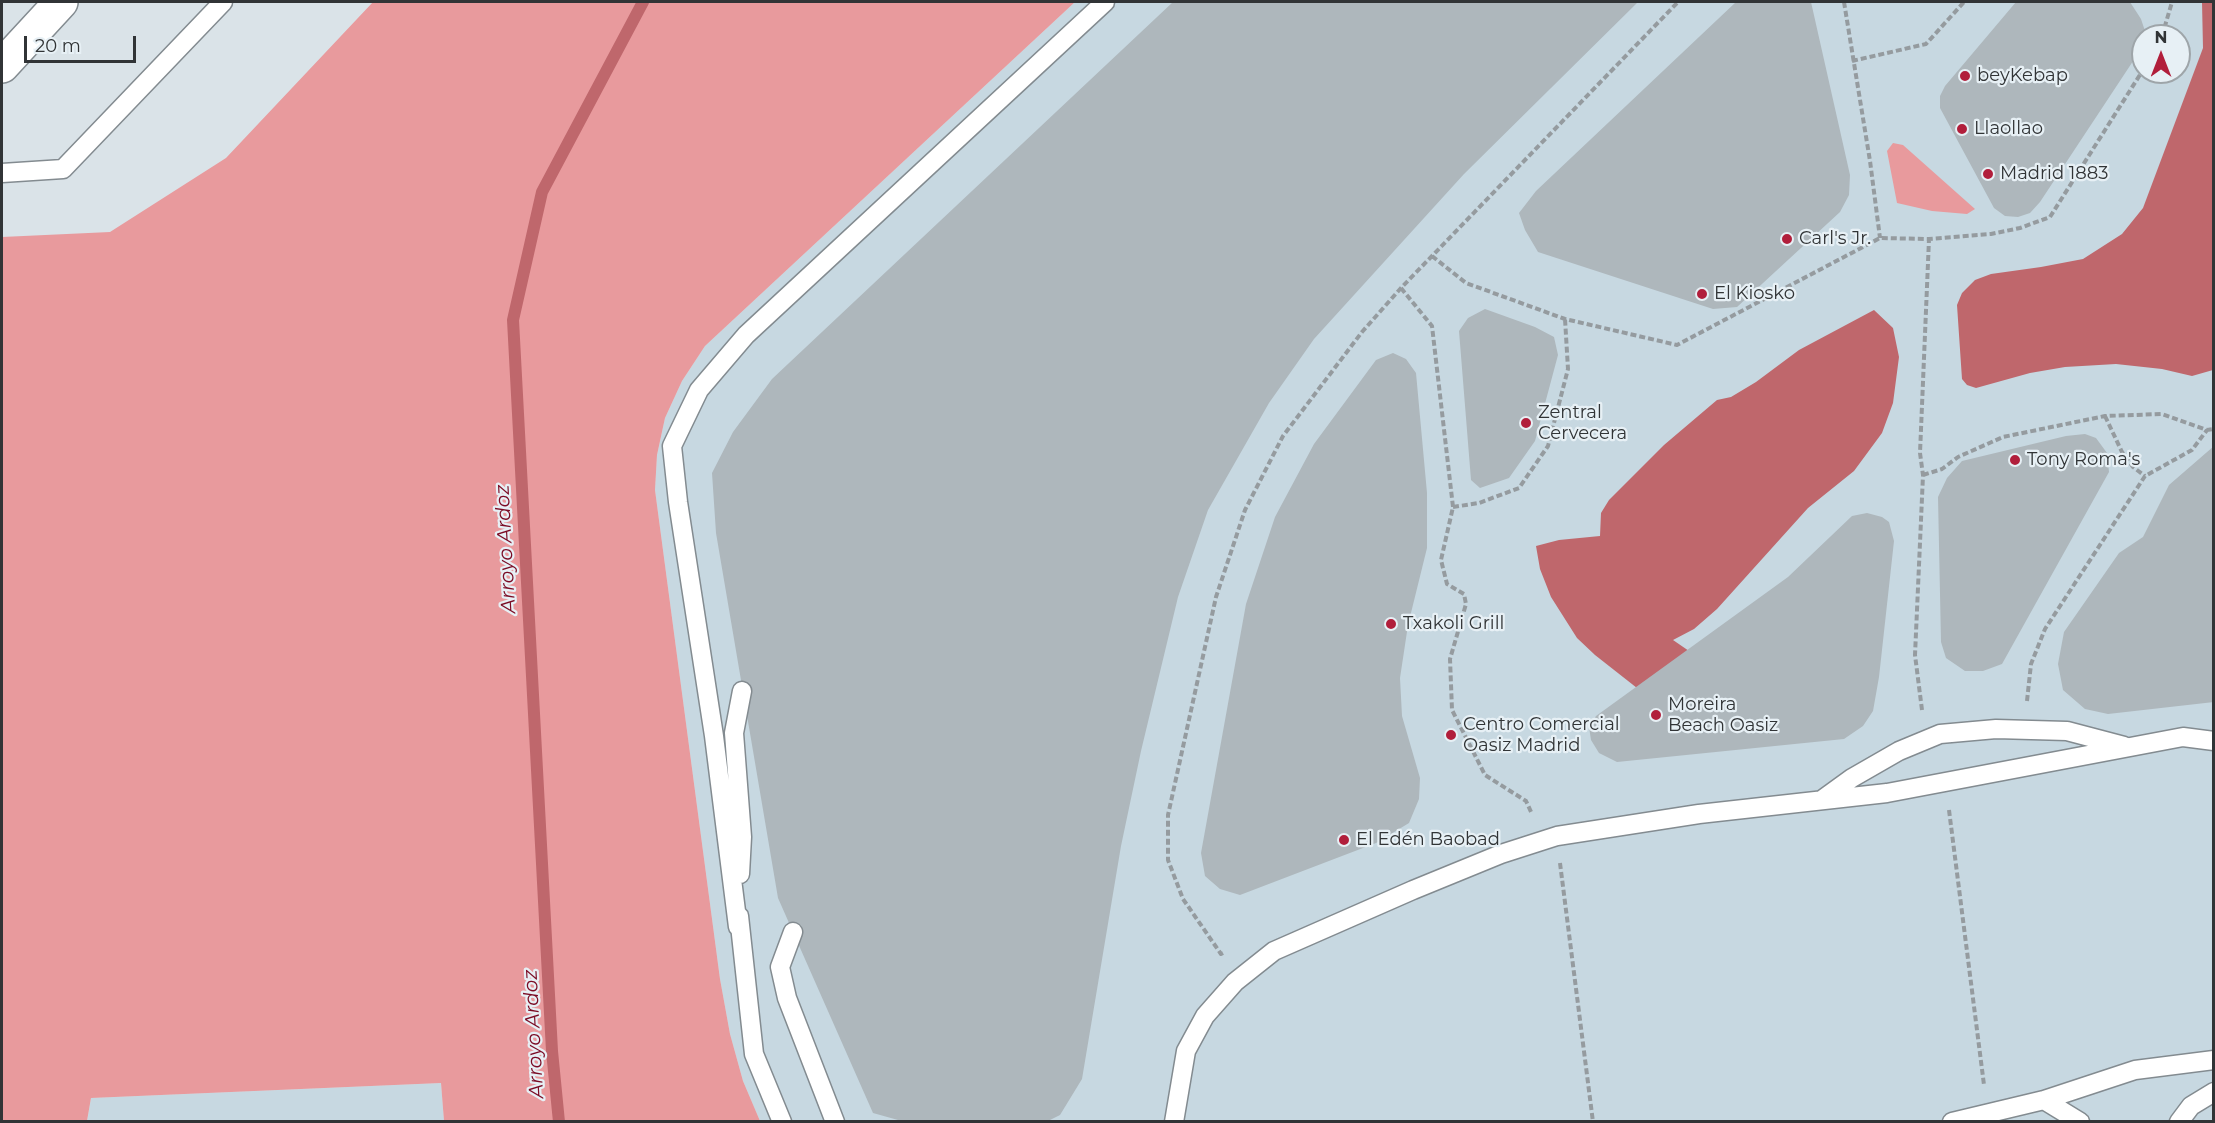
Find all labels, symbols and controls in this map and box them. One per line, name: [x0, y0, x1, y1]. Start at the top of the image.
scale bar: [27, 24, 140, 62]
north arrow: [2131, 24, 2191, 84]
text: N: [2155, 28, 2167, 47]
text: 20 m: [35, 35, 81, 57]
place label: beyKebap: [1977, 65, 2068, 87]
marker: beyKebap: [1958, 69, 1972, 83]
place label: Llaollao: [1974, 118, 2043, 140]
marker: Llaollao: [1955, 122, 1969, 136]
place label: Madrid 1883: [2000, 163, 2108, 185]
marker: Madrid 1883: [1981, 167, 1995, 181]
place label: Carl's Jr.: [1799, 228, 1871, 250]
marker: Carl's Jr.: [1780, 232, 1794, 246]
place label: El Kiosko: [1714, 283, 1795, 305]
marker: El Kiosko: [1695, 287, 1709, 301]
place label: Zentral Cervecera: [1538, 402, 1627, 444]
marker: Zentral Cervecera: [1519, 416, 1533, 430]
place label: Tony Roma's: [2027, 449, 2140, 471]
marker: Tony Roma's: [2008, 453, 2022, 467]
water label: Arroyo Ardoz: [491, 484, 521, 614]
place label: Txakoli Grill: [1403, 613, 1504, 635]
marker: Txakoli Grill: [1384, 617, 1398, 631]
place label: Moreira Beach Oasiz: [1668, 694, 1778, 736]
marker: Moreira Beach Oasiz: [1649, 708, 1663, 722]
place label: Centro Comercial Oasiz Madrid: [1463, 714, 1620, 756]
marker: Centro Comercial Oasiz Madrid: [1444, 728, 1458, 742]
place label: El Edén Baobad: [1356, 829, 1500, 851]
marker: El Edén Baobad: [1337, 833, 1351, 847]
water label: Arroyo Ardoz: [519, 969, 549, 1099]

